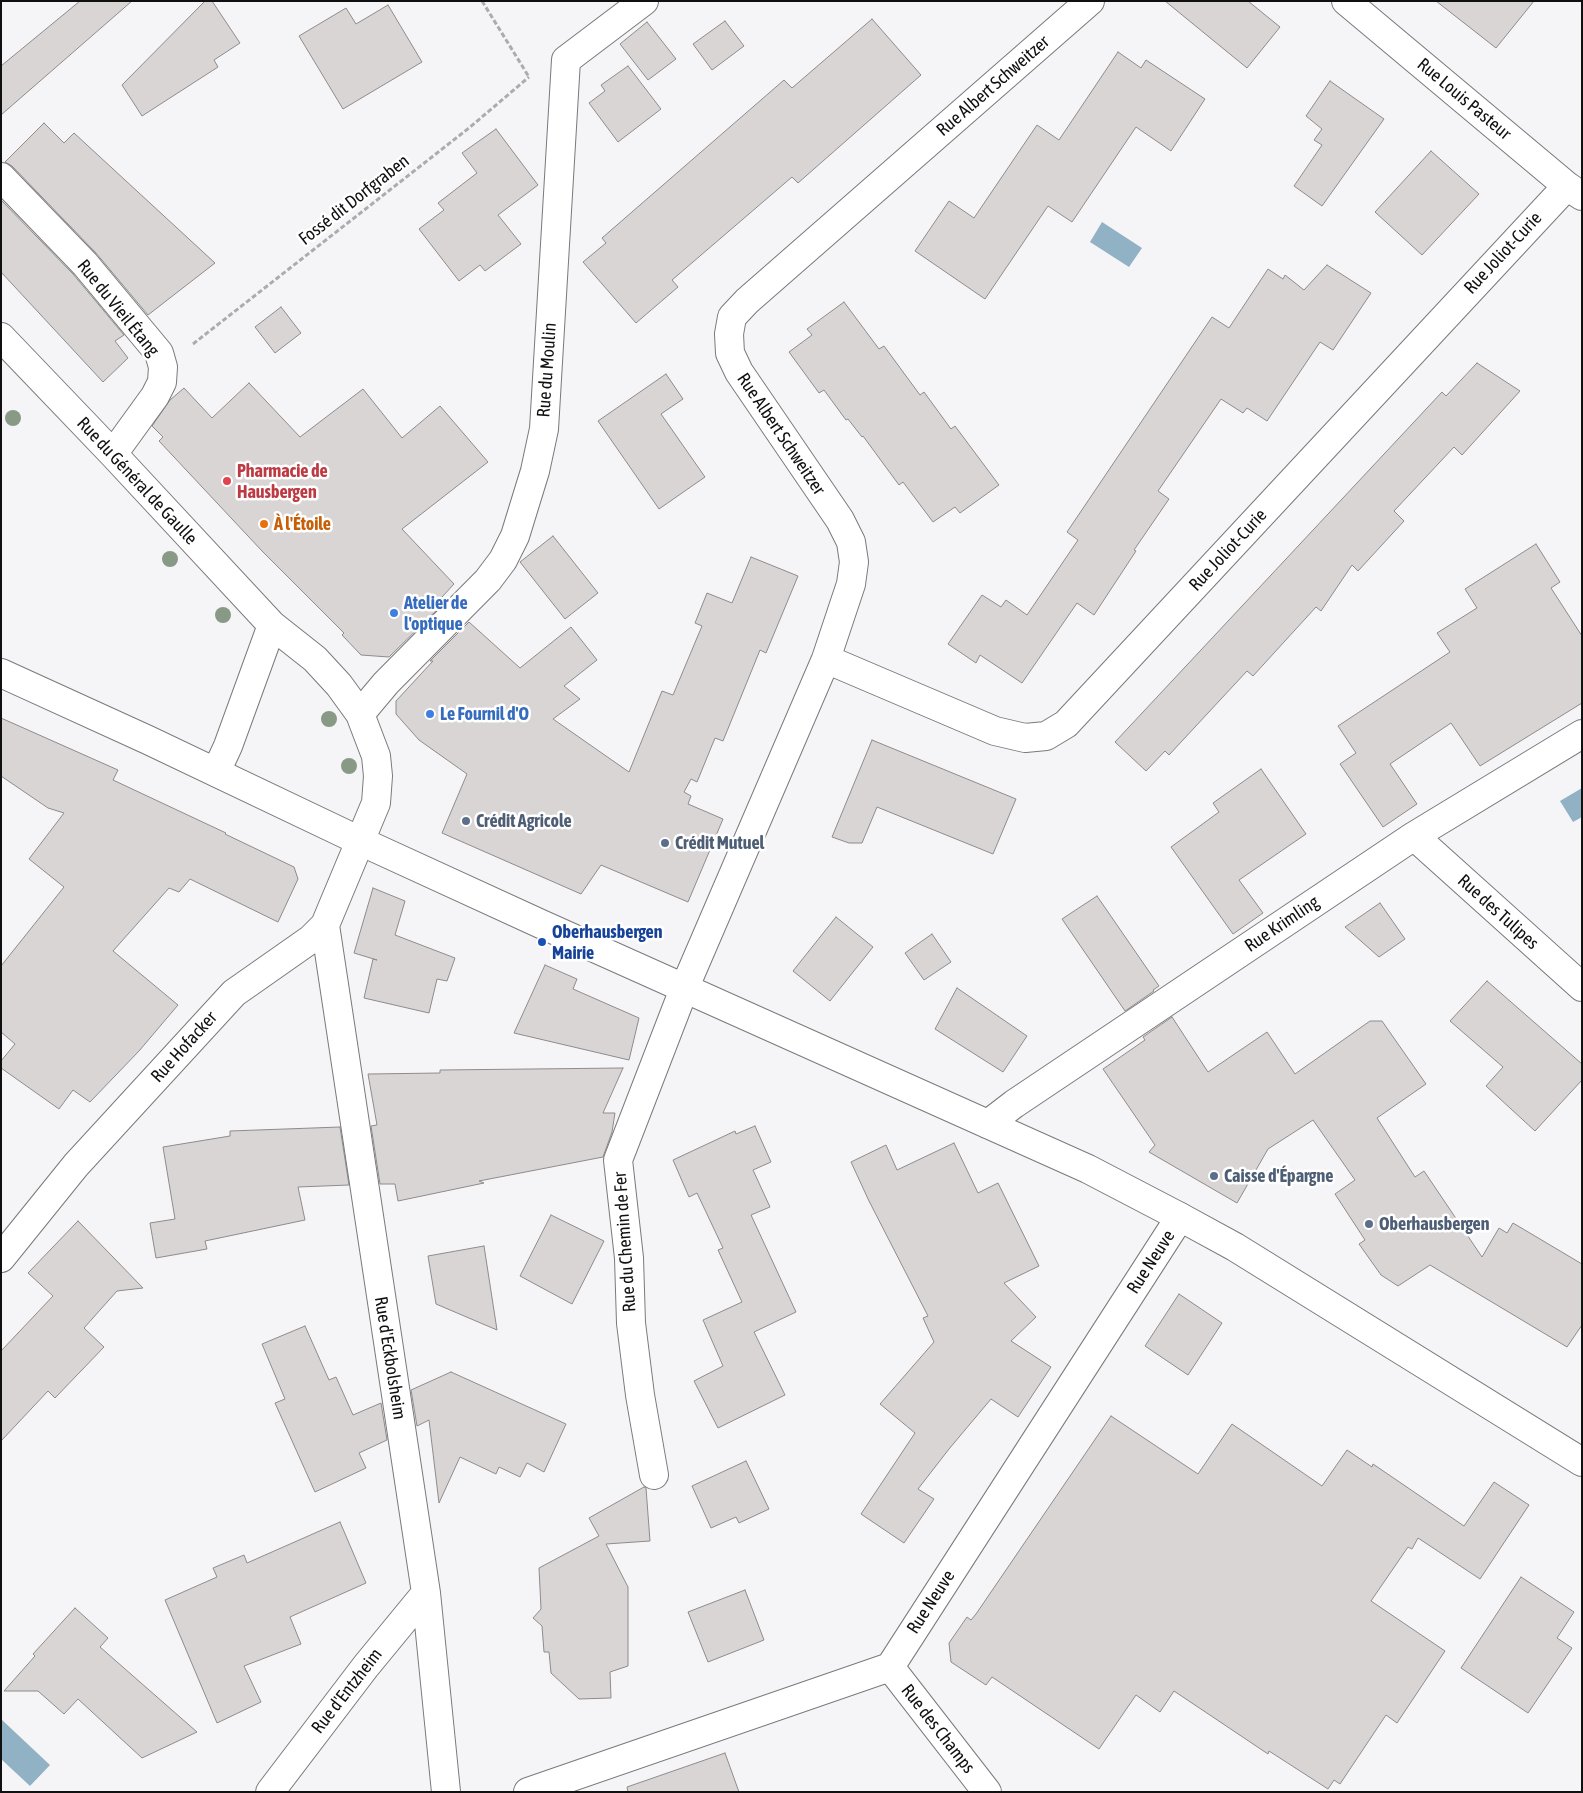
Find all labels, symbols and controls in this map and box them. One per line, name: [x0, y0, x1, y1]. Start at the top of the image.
street label: Rue Albert Schweitzer: [932, 31, 1054, 141]
street label: Rue Louis Pasteur: [1413, 54, 1515, 144]
street label: Fossé dit Dorfgraben: [294, 150, 414, 250]
street label: Rue Joliot-Curie: [1460, 208, 1546, 298]
street label: Rue du Vieil Étang: [72, 255, 164, 361]
street label: Rue du Moulin: [533, 322, 561, 418]
street label: Rue Albert Schweitzer: [732, 369, 830, 499]
street label: Rue du Général de Gaulle: [72, 413, 202, 549]
place label: Pharmacie de Hausbergen: [237, 460, 328, 502]
marker: Pharmacie de Hausbergen: [221, 475, 233, 487]
street label: Rue Joliot-Curie: [1185, 505, 1271, 595]
place label: À l'Étoile: [274, 513, 331, 535]
marker: À l'Étoile: [258, 518, 270, 530]
place label: Atelier de l'optique: [404, 592, 468, 634]
marker: Atelier de l'optique: [388, 607, 400, 619]
place label: Le Fournil d'O: [440, 703, 529, 725]
marker: Le Fournil d'O: [424, 708, 436, 720]
place label: Crédit Agricole: [476, 810, 572, 832]
marker: Crédit Agricole: [460, 815, 472, 827]
place label: Crédit Mutuel: [675, 832, 764, 854]
marker: Crédit Mutuel: [659, 837, 671, 849]
street label: Rue des Tulipes: [1453, 870, 1543, 954]
street label: Rue Krimling: [1241, 891, 1323, 957]
place label: Oberhausbergen Mairie: [552, 921, 662, 964]
marker: Oberhausbergen Mairie: [536, 936, 548, 948]
street label: Rue Hofacker: [146, 1007, 222, 1087]
place label: Caisse d'Épargne: [1224, 1165, 1333, 1187]
marker: Caisse d'Épargne: [1208, 1170, 1220, 1182]
street label: Rue du Chemin de Fer: [609, 1171, 641, 1313]
place label: Oberhausbergen: [1379, 1213, 1489, 1235]
marker: Oberhausbergen: [1363, 1218, 1375, 1230]
street label: Rue Neuve: [1123, 1226, 1179, 1298]
street label: Rue d'Eckbolsheim: [370, 1295, 410, 1421]
street label: Rue Neuve: [903, 1566, 959, 1638]
street label: Rue d'Entzheim: [307, 1644, 387, 1738]
street label: Rue des Champs: [897, 1680, 979, 1778]

